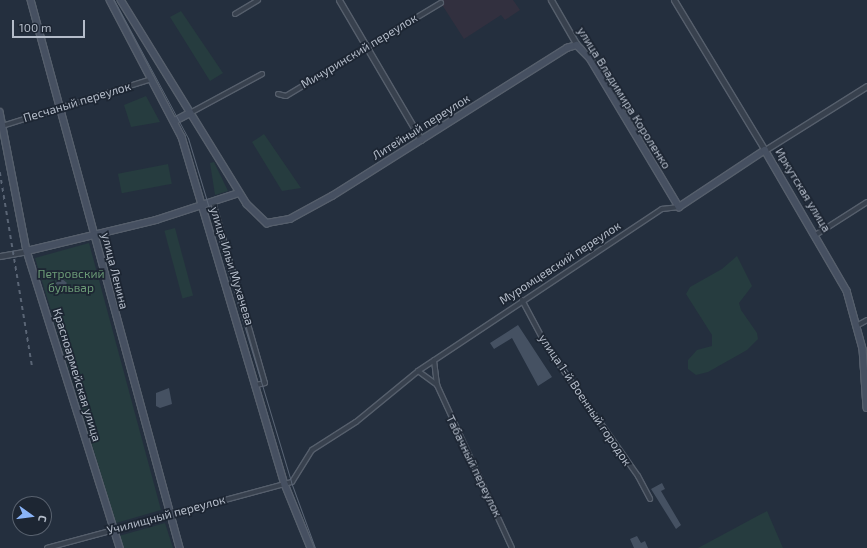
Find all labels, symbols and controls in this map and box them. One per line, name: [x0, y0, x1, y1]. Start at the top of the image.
street label: Мичуринский переулок: [298, 11, 420, 91]
scale bar: [14, 12, 87, 38]
text: 100 m: [19, 20, 51, 34]
street label: улица Владимира Короленко: [574, 24, 674, 172]
street label: Песчаный переулок: [22, 79, 132, 125]
street label: Литейный переулок: [370, 91, 472, 163]
street label: Иркутская улица: [772, 145, 834, 235]
street label: улица Ильи Мухачева: [207, 205, 257, 327]
street label: Муромцевский переулок: [497, 218, 623, 308]
street label: улица Ленина: [99, 231, 131, 311]
park label: Петровский бульвар: [37, 267, 105, 295]
street label: Красноармейская улица: [50, 307, 104, 443]
street label: улица 1-й Военный городок: [536, 332, 634, 468]
street label: Табачный переулок: [443, 413, 505, 519]
street label: Училищный переулок: [105, 492, 227, 538]
north arrow: [12, 496, 52, 536]
text: С: [36, 514, 50, 523]

